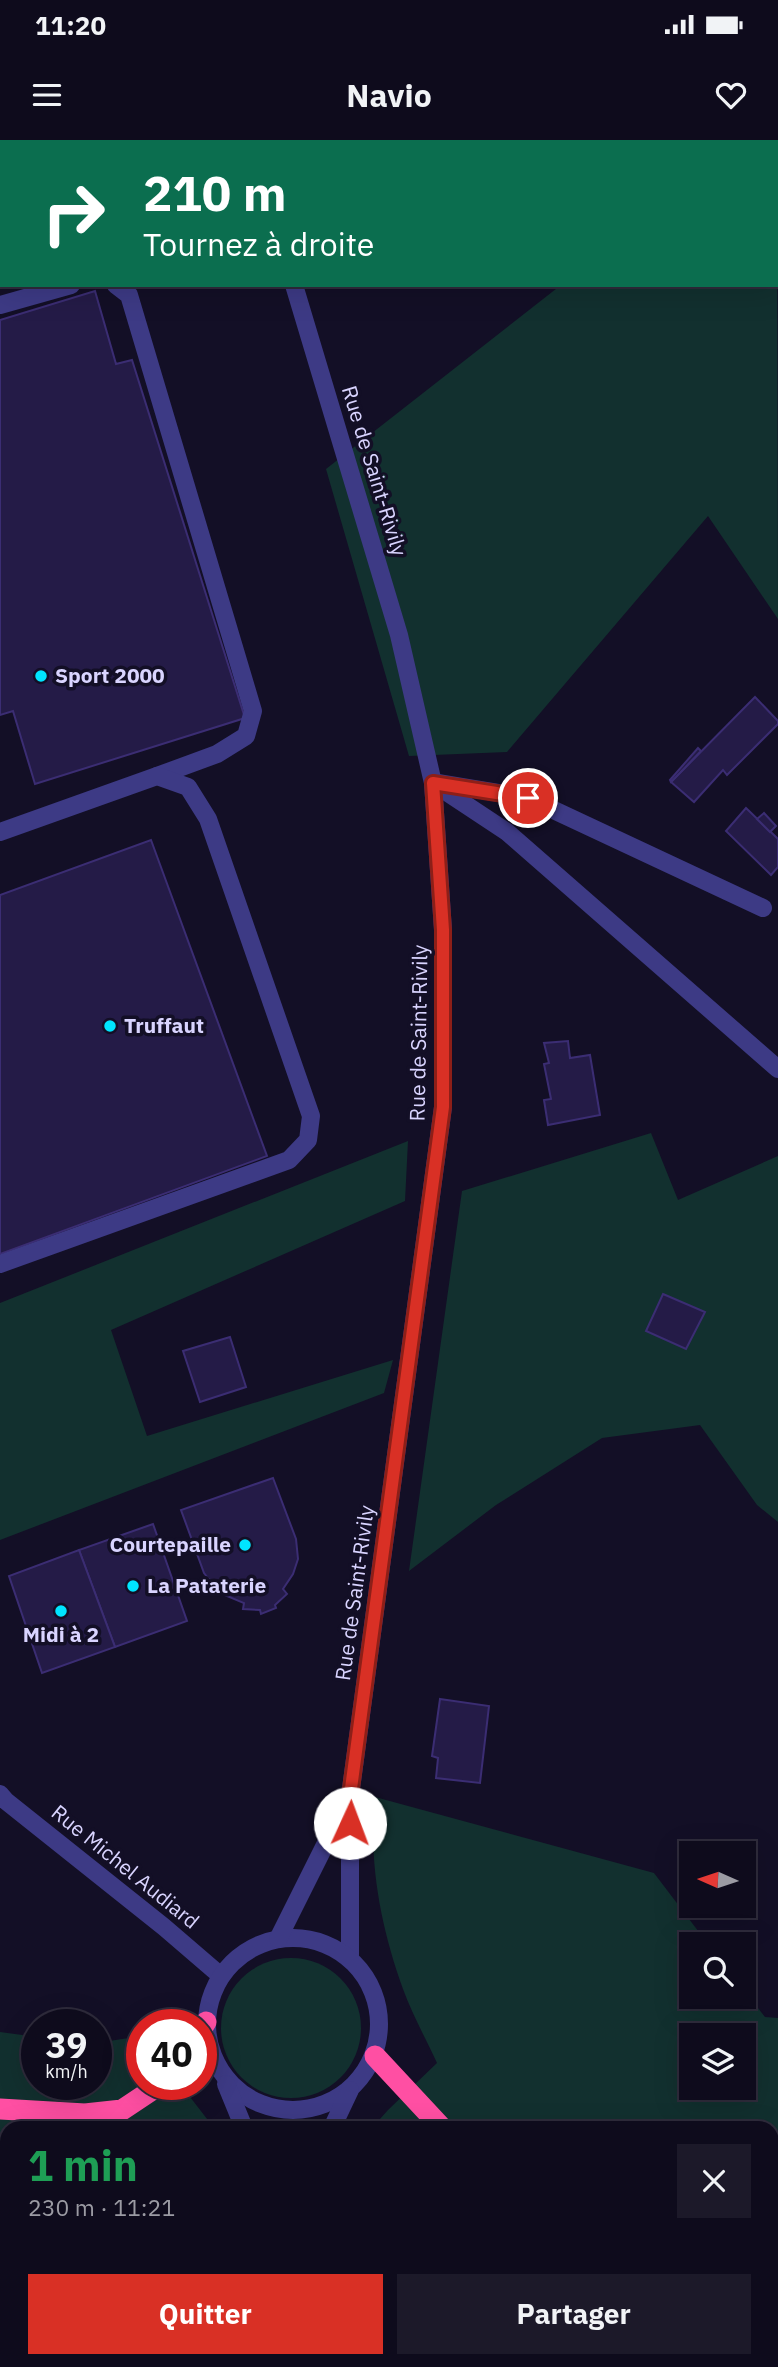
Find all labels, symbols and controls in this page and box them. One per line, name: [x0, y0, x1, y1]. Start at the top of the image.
text: 11:20: [35, 8, 106, 42]
text: Navio: [346, 74, 432, 116]
icon: menu: [28, 76, 66, 114]
icon: heart: [712, 76, 750, 114]
text: 210 m: [143, 161, 287, 224]
icon: right: [28, 168, 119, 259]
text: Tournez à droite: [143, 223, 374, 265]
street label: Rue de Saint-Rivily: [336, 382, 414, 560]
place label: Sport 2000: [55, 661, 165, 689]
marker: Sport 2000: [33, 668, 49, 684]
pin: [498, 768, 558, 828]
icon: arrive: [509, 779, 547, 817]
street label: Rue de Saint-Rivily: [402, 944, 434, 1122]
place label: Truffaut: [124, 1011, 204, 1039]
marker: Truffaut: [102, 1018, 118, 1034]
street label: Rue de Saint-Rivily: [328, 1503, 380, 1682]
place label: Courtepaille: [110, 1530, 231, 1558]
marker: Courtepaille: [237, 1537, 253, 1553]
place label: La Pataterie: [147, 1571, 267, 1599]
marker: La Pataterie: [125, 1578, 141, 1594]
marker: Midi à 2: [53, 1603, 69, 1619]
place label: Midi à 2: [23, 1620, 99, 1648]
position arrow: [313, 1786, 387, 1860]
street label: Rue Michel Audiard: [46, 1798, 205, 1935]
north arrow: [679, 1841, 756, 1918]
map controls: [679, 1841, 756, 2100]
button: search: [679, 1932, 756, 2009]
speed limit sign: 40: [126, 2009, 217, 2100]
text: 39: [45, 2022, 88, 2068]
button: layers: [679, 2023, 756, 2100]
text: km/h: [45, 2060, 88, 2083]
text: 1 min: [28, 2138, 138, 2193]
button: close: [677, 2144, 751, 2218]
text: 230 m · 11:21: [28, 2192, 175, 2222]
button: Quitter: [28, 2274, 383, 2354]
button: Partager: [397, 2274, 751, 2354]

